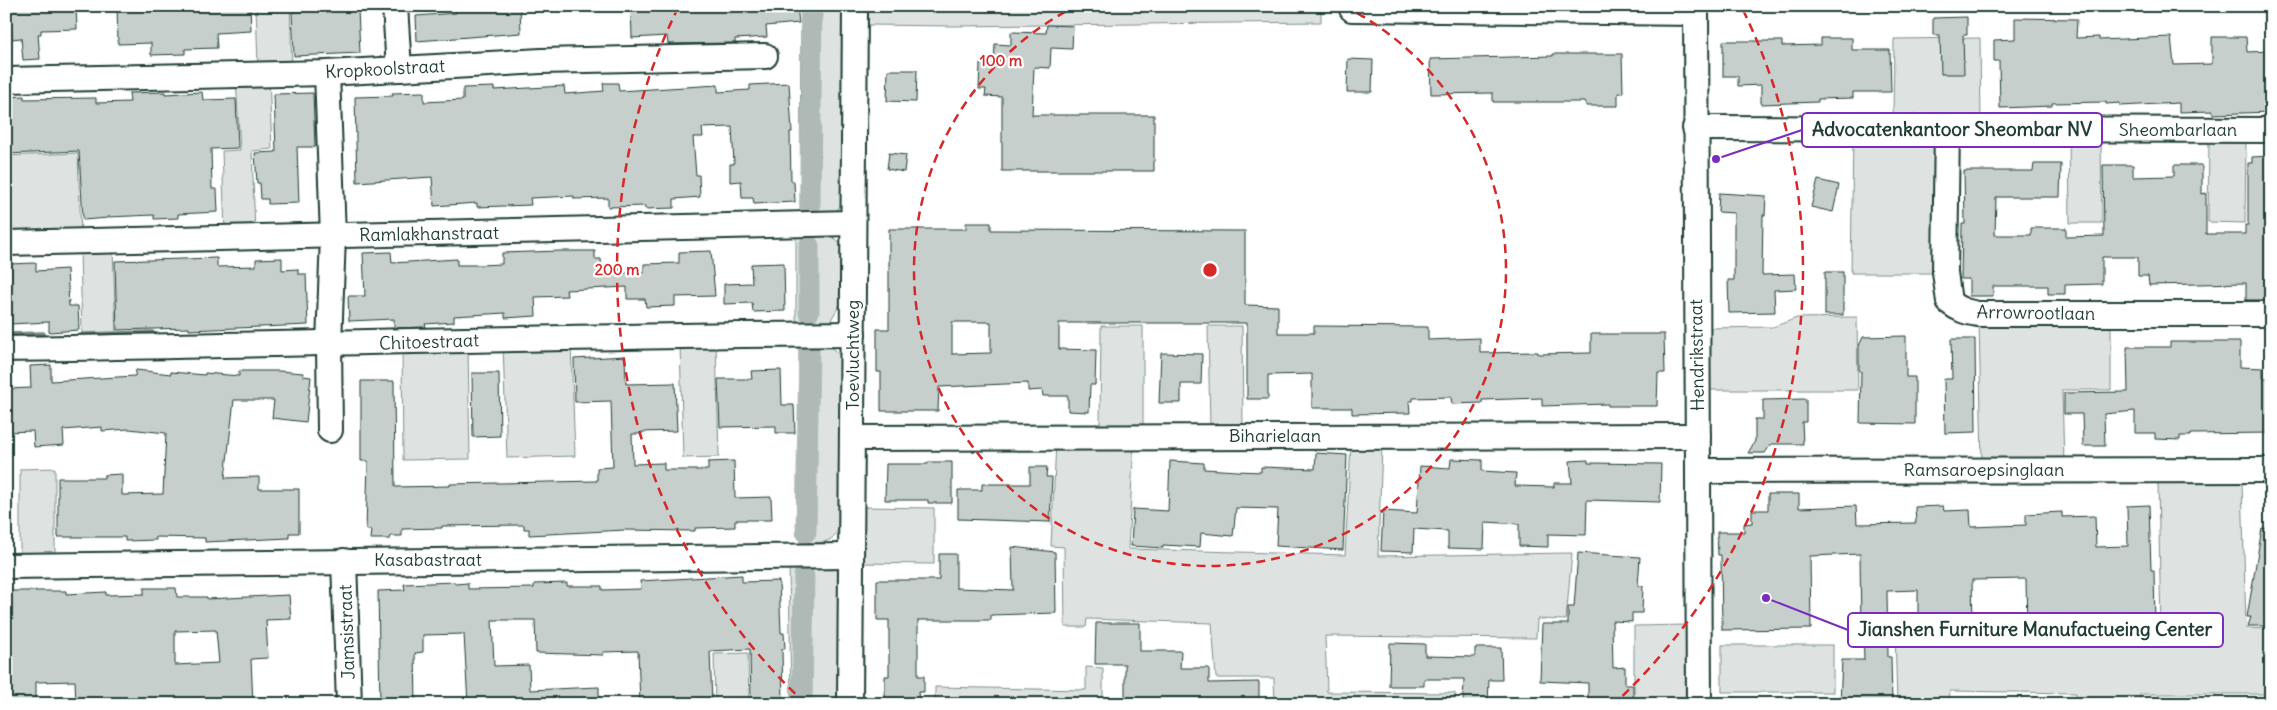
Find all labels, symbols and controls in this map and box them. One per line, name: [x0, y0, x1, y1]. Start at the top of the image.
text: 100 m: [980, 51, 1022, 70]
street label: Kropkoolstraat: [324, 54, 445, 83]
callout: Advocatenkantoor Sheombar NV: [1802, 113, 2102, 147]
text: Advocatenkantoor Sheombar NV: [1812, 117, 2092, 141]
street label: Sheombarlaan: [2119, 118, 2237, 141]
street label: Ramlakhanstraat: [359, 221, 499, 246]
text: 200 m: [595, 260, 639, 279]
centre of rings: [1201, 261, 1219, 279]
street label: Hendrikstraat: [1684, 299, 1709, 411]
street label: Toevluchtweg: [841, 300, 864, 410]
street label: Arrowrootlaan: [1976, 300, 2096, 325]
street label: Chitoestraat: [379, 328, 479, 355]
street label: Biharielaan: [1229, 424, 1321, 447]
street label: Ramsaroepsinglaan: [1904, 458, 2064, 481]
street label: Kasabastraat: [374, 548, 482, 571]
street label: Jamsistraat: [333, 584, 360, 680]
callout: Jianshen Furniture Manufactueing Center: [1848, 613, 2223, 647]
text: Jianshen Furniture Manufactueing Center: [1858, 617, 2213, 641]

